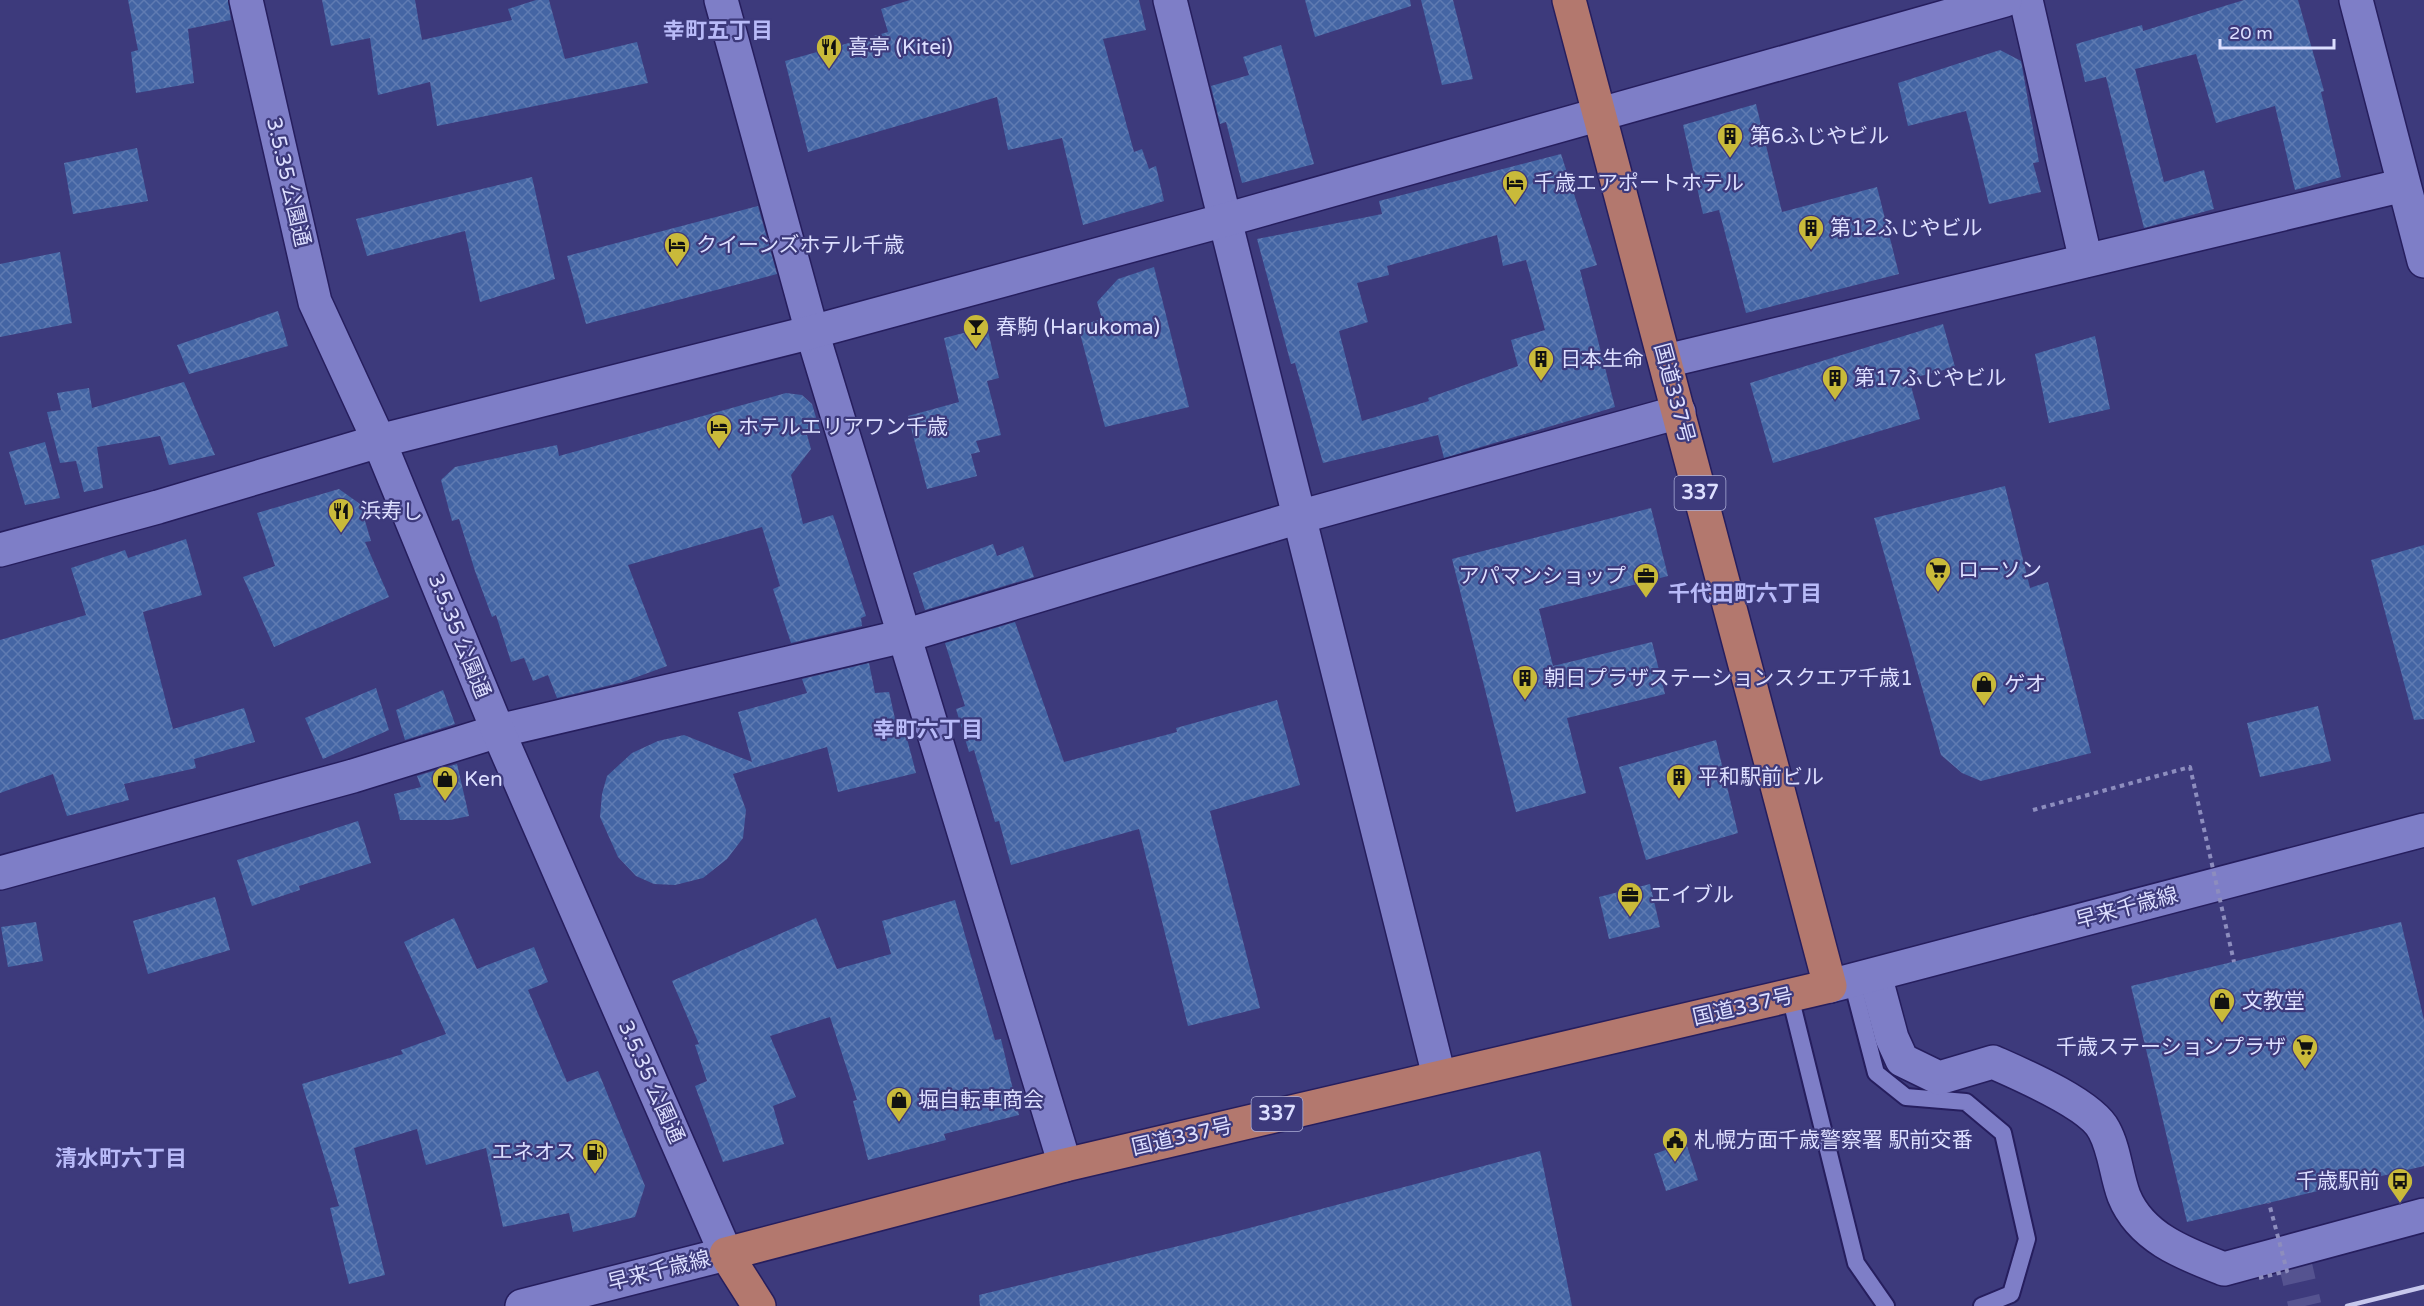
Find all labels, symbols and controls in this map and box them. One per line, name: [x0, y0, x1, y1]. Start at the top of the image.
scale bar: [2220, 12, 2334, 50]
district label: 幸町五丁目: [663, 18, 773, 44]
text: 20 m: [2229, 22, 2273, 44]
restaurant icon: 喜亭 (Kitei): [814, 32, 844, 70]
place label: 喜亭 (Kitei): [848, 35, 953, 60]
street label: 3.5.35 公園通: [261, 115, 315, 249]
building icon: 第6ふじやビル: [1715, 121, 1745, 159]
place label: 第6ふじやビル: [1750, 124, 1889, 149]
hotel icon: 千歳エアポートホテル: [1500, 168, 1530, 206]
place label: 千歳エアポートホテル: [1534, 171, 1744, 196]
building icon: 第12ふじやビル: [1796, 213, 1826, 251]
place label: 第12ふじやビル: [1830, 216, 1982, 241]
hotel icon: クイーンズホテル千歳: [662, 230, 692, 268]
place label: クイーンズホテル千歳: [696, 233, 905, 258]
bar icon: 春駒 (Harukoma): [961, 312, 991, 350]
place label: 春駒 (Harukoma): [996, 315, 1160, 340]
street label: 国道337号: [1649, 340, 1699, 446]
building icon: 日本生命: [1526, 344, 1556, 382]
place label: 日本生命: [1560, 347, 1644, 372]
building icon: 第17ふじやビル: [1820, 363, 1850, 401]
place label: 第17ふじやビル: [1854, 366, 2006, 391]
hotel icon: ホテルエリアワン千歳: [704, 412, 734, 450]
place label: ホテルエリアワン千歳: [738, 415, 948, 440]
road number: 337: [1674, 476, 1726, 510]
restaurant icon: 浜寿し: [326, 496, 356, 534]
place label: 浜寿し: [360, 499, 423, 524]
supermarket icon: ローソン: [1923, 555, 1953, 593]
place label: ローソン: [1958, 558, 2042, 583]
office icon: アパマンショップ: [1631, 561, 1661, 599]
place label: アパマンショップ: [1458, 564, 1626, 589]
street label: 3.5.35 公園通: [423, 570, 495, 702]
district label: 千代田町六丁目: [1668, 581, 1822, 607]
building icon: 朝日プラザステーションスクエア千歳1: [1510, 663, 1540, 701]
place label: 朝日プラザステーションスクエア千歳1: [1544, 666, 1913, 691]
shop icon: ゲオ: [1969, 669, 1999, 707]
place label: ゲオ: [2004, 672, 2046, 697]
district label: 幸町六丁目: [873, 717, 983, 743]
building icon: 平和駅前ビル: [1664, 762, 1694, 800]
shop icon: Ken: [430, 764, 460, 802]
place label: 平和駅前ビル: [1698, 765, 1824, 790]
place label: Ken: [464, 767, 503, 792]
office icon: エイブル: [1615, 880, 1645, 918]
street label: 早来千歳線: [2073, 882, 2181, 934]
place label: エイブル: [1650, 883, 1734, 908]
street label: 国道337号: [1690, 983, 1796, 1031]
shop icon: 文教堂: [2207, 986, 2237, 1024]
place label: 文教堂: [2242, 989, 2305, 1014]
street label: 3.5.35 公園通: [613, 1017, 689, 1147]
supermarket icon: 千歳ステーションプラザ: [2290, 1032, 2320, 1070]
place label: 千歳ステーションプラザ: [2056, 1035, 2286, 1060]
shop icon: 堀自転車商会: [884, 1085, 914, 1123]
place label: 堀自転車商会: [918, 1088, 1044, 1113]
road number: 337: [1252, 1097, 1302, 1131]
street label: 国道337号: [1129, 1113, 1235, 1161]
public building icon: 札幌方面千歳警察署 駅前交番: [1660, 1125, 1690, 1163]
place label: 札幌方面千歳警察署 駅前交番: [1694, 1128, 1972, 1153]
fuel station icon: エネオス: [580, 1137, 610, 1175]
place label: エネオス: [492, 1140, 576, 1165]
district label: 清水町六丁目: [55, 1146, 187, 1172]
bus stop icon: 千歳駅前: [2385, 1166, 2415, 1204]
place label: 千歳駅前: [2296, 1169, 2380, 1194]
street label: 早来千歳線: [605, 1246, 713, 1296]

